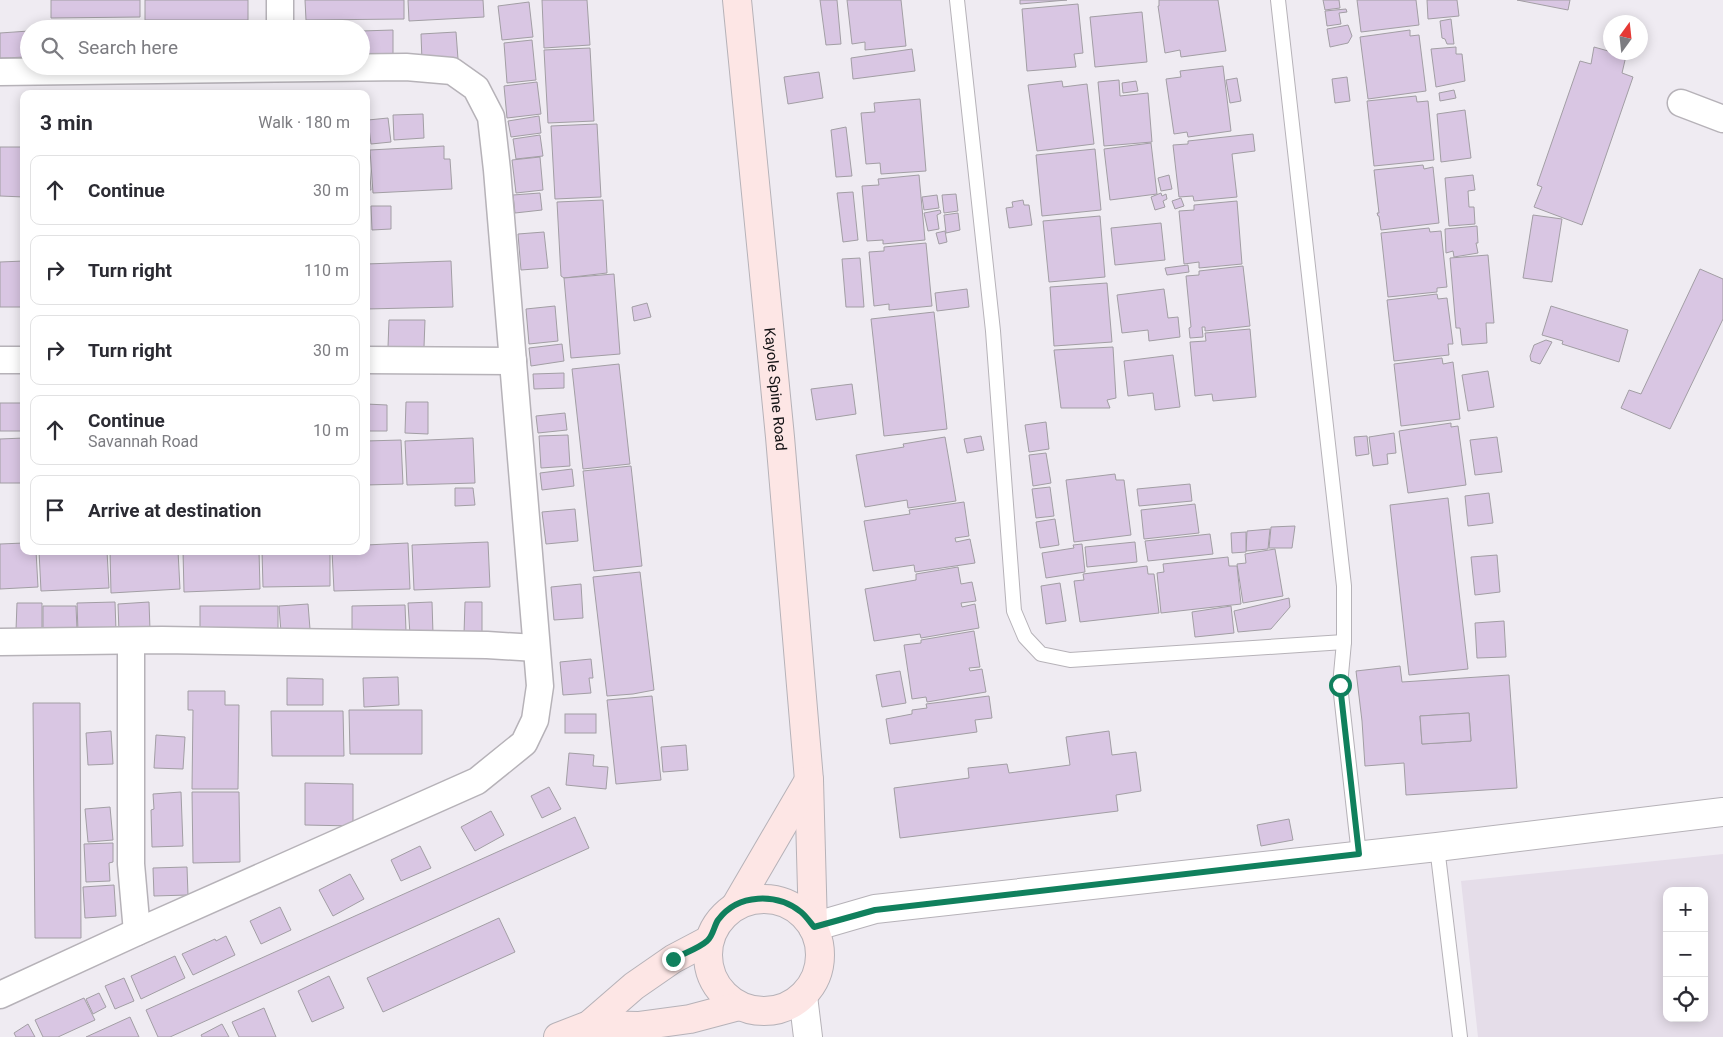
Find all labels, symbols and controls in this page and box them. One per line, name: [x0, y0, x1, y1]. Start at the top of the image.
north arrow: [1603, 15, 1648, 60]
search box: [20, 20, 370, 75]
icon: search: [38, 34, 66, 62]
text: Search here: [78, 36, 178, 59]
text: 3 min: [40, 111, 93, 135]
text: Walk · 180 m: [258, 113, 350, 132]
icon: ahead: [41, 176, 69, 204]
text: Continue: [88, 179, 165, 202]
text: 30 m: [313, 181, 349, 200]
icon: right: [41, 256, 69, 284]
text: Turn right: [88, 259, 172, 282]
text: 110 m: [304, 261, 349, 280]
street label: Kayole Spine Road: [760, 327, 790, 452]
icon: right: [41, 336, 69, 364]
text: Turn right: [88, 339, 172, 362]
text: 30 m: [313, 341, 349, 360]
text: Continue: [88, 409, 165, 432]
icon: ahead: [41, 416, 69, 444]
text: 10 m: [313, 421, 349, 440]
text: Savannah Road: [88, 432, 198, 451]
icon: arrive: [41, 496, 69, 524]
text: Arrive at destination: [88, 499, 261, 522]
route start: [1329, 674, 1352, 697]
map controls: [1663, 887, 1708, 1022]
button: +: [1663, 887, 1708, 932]
button: −: [1663, 932, 1708, 977]
route end: [662, 948, 685, 971]
button: locate: [1663, 977, 1708, 1022]

